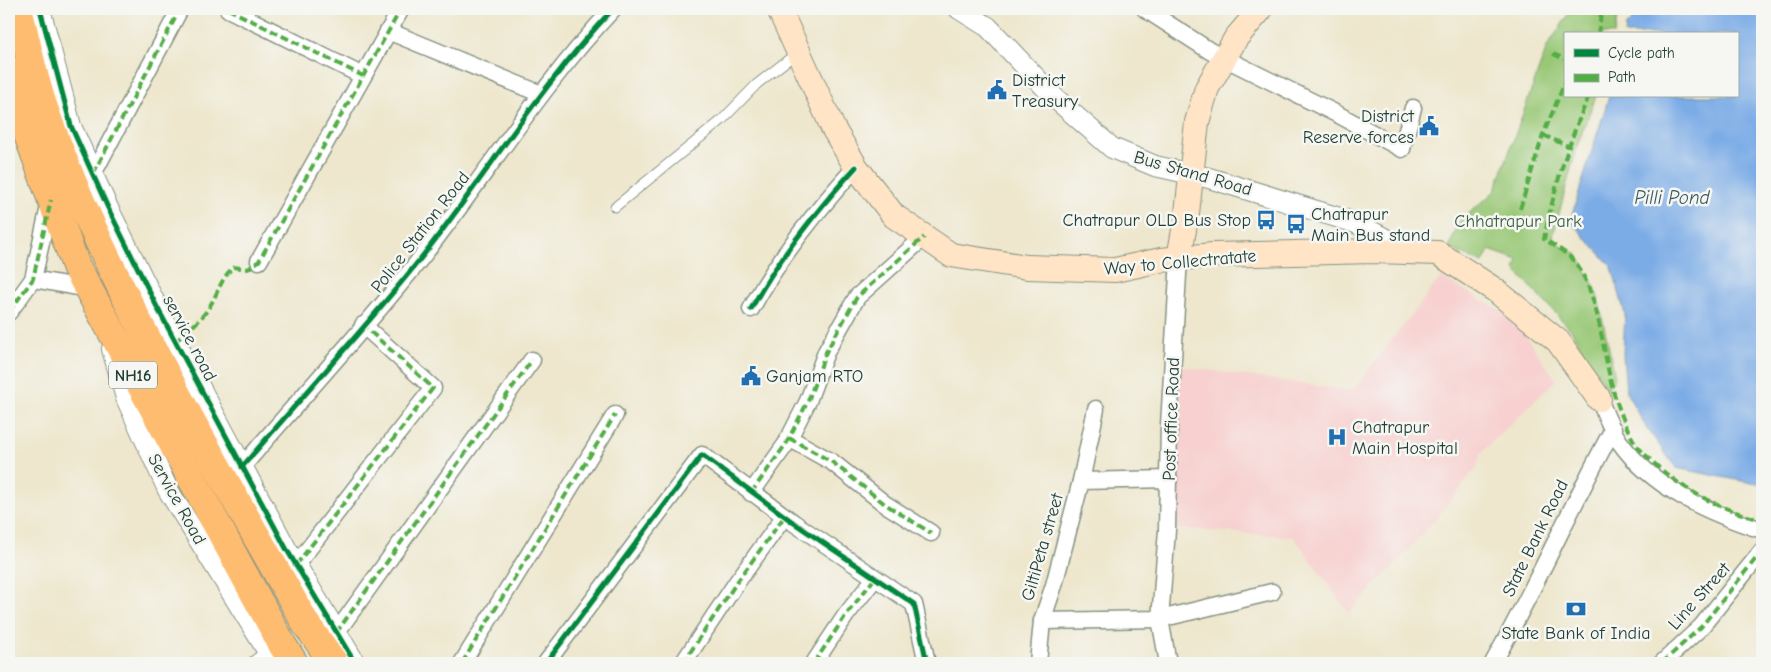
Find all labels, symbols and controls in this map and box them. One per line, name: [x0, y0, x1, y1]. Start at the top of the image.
legend: [1564, 32, 1738, 98]
text: Cycle path: [1608, 44, 1675, 62]
text: Path: [1608, 68, 1636, 86]
place label: District Treasury: [1012, 70, 1079, 112]
public building icon: District Treasury: [986, 79, 1008, 101]
place label: District Reserve forces: [1303, 106, 1415, 148]
public building icon: District Reserve forces: [1418, 115, 1440, 137]
street label: Bus Stand Road: [1131, 147, 1254, 200]
street label: Police Station Road: [367, 168, 474, 297]
water label: Pilli Pond: [1634, 187, 1710, 209]
place label: Chatrapur Main Bus stand: [1311, 204, 1430, 246]
bus stop icon: Chatrapur OLD Bus Stop: [1255, 209, 1277, 231]
place label: Chatrapur OLD Bus Stop: [1062, 210, 1251, 231]
park label: Chhatrapur Park: [1454, 211, 1582, 232]
bus stop icon: Chatrapur Main Bus stand: [1285, 213, 1307, 235]
street label: Way to Collectratate: [1103, 245, 1257, 280]
street label: service road: [158, 292, 221, 385]
street label: Post office Road: [1159, 357, 1184, 481]
road number: NH16: [109, 362, 157, 388]
public building icon: Ganjam RTO: [740, 365, 762, 387]
place label: Ganjam RTO: [766, 366, 863, 387]
place label: Chatrapur Main Hospital: [1352, 417, 1458, 459]
hospital icon: Chatrapur Main Hospital: [1326, 426, 1348, 448]
street label: Service Road: [143, 450, 210, 548]
street label: State Bank Road: [1498, 476, 1573, 600]
street label: GiltiPeta street: [1017, 490, 1068, 603]
street label: Line Street: [1664, 558, 1736, 634]
bank icon: State Bank of India: [1565, 598, 1587, 620]
place label: State Bank of India: [1501, 623, 1651, 644]

